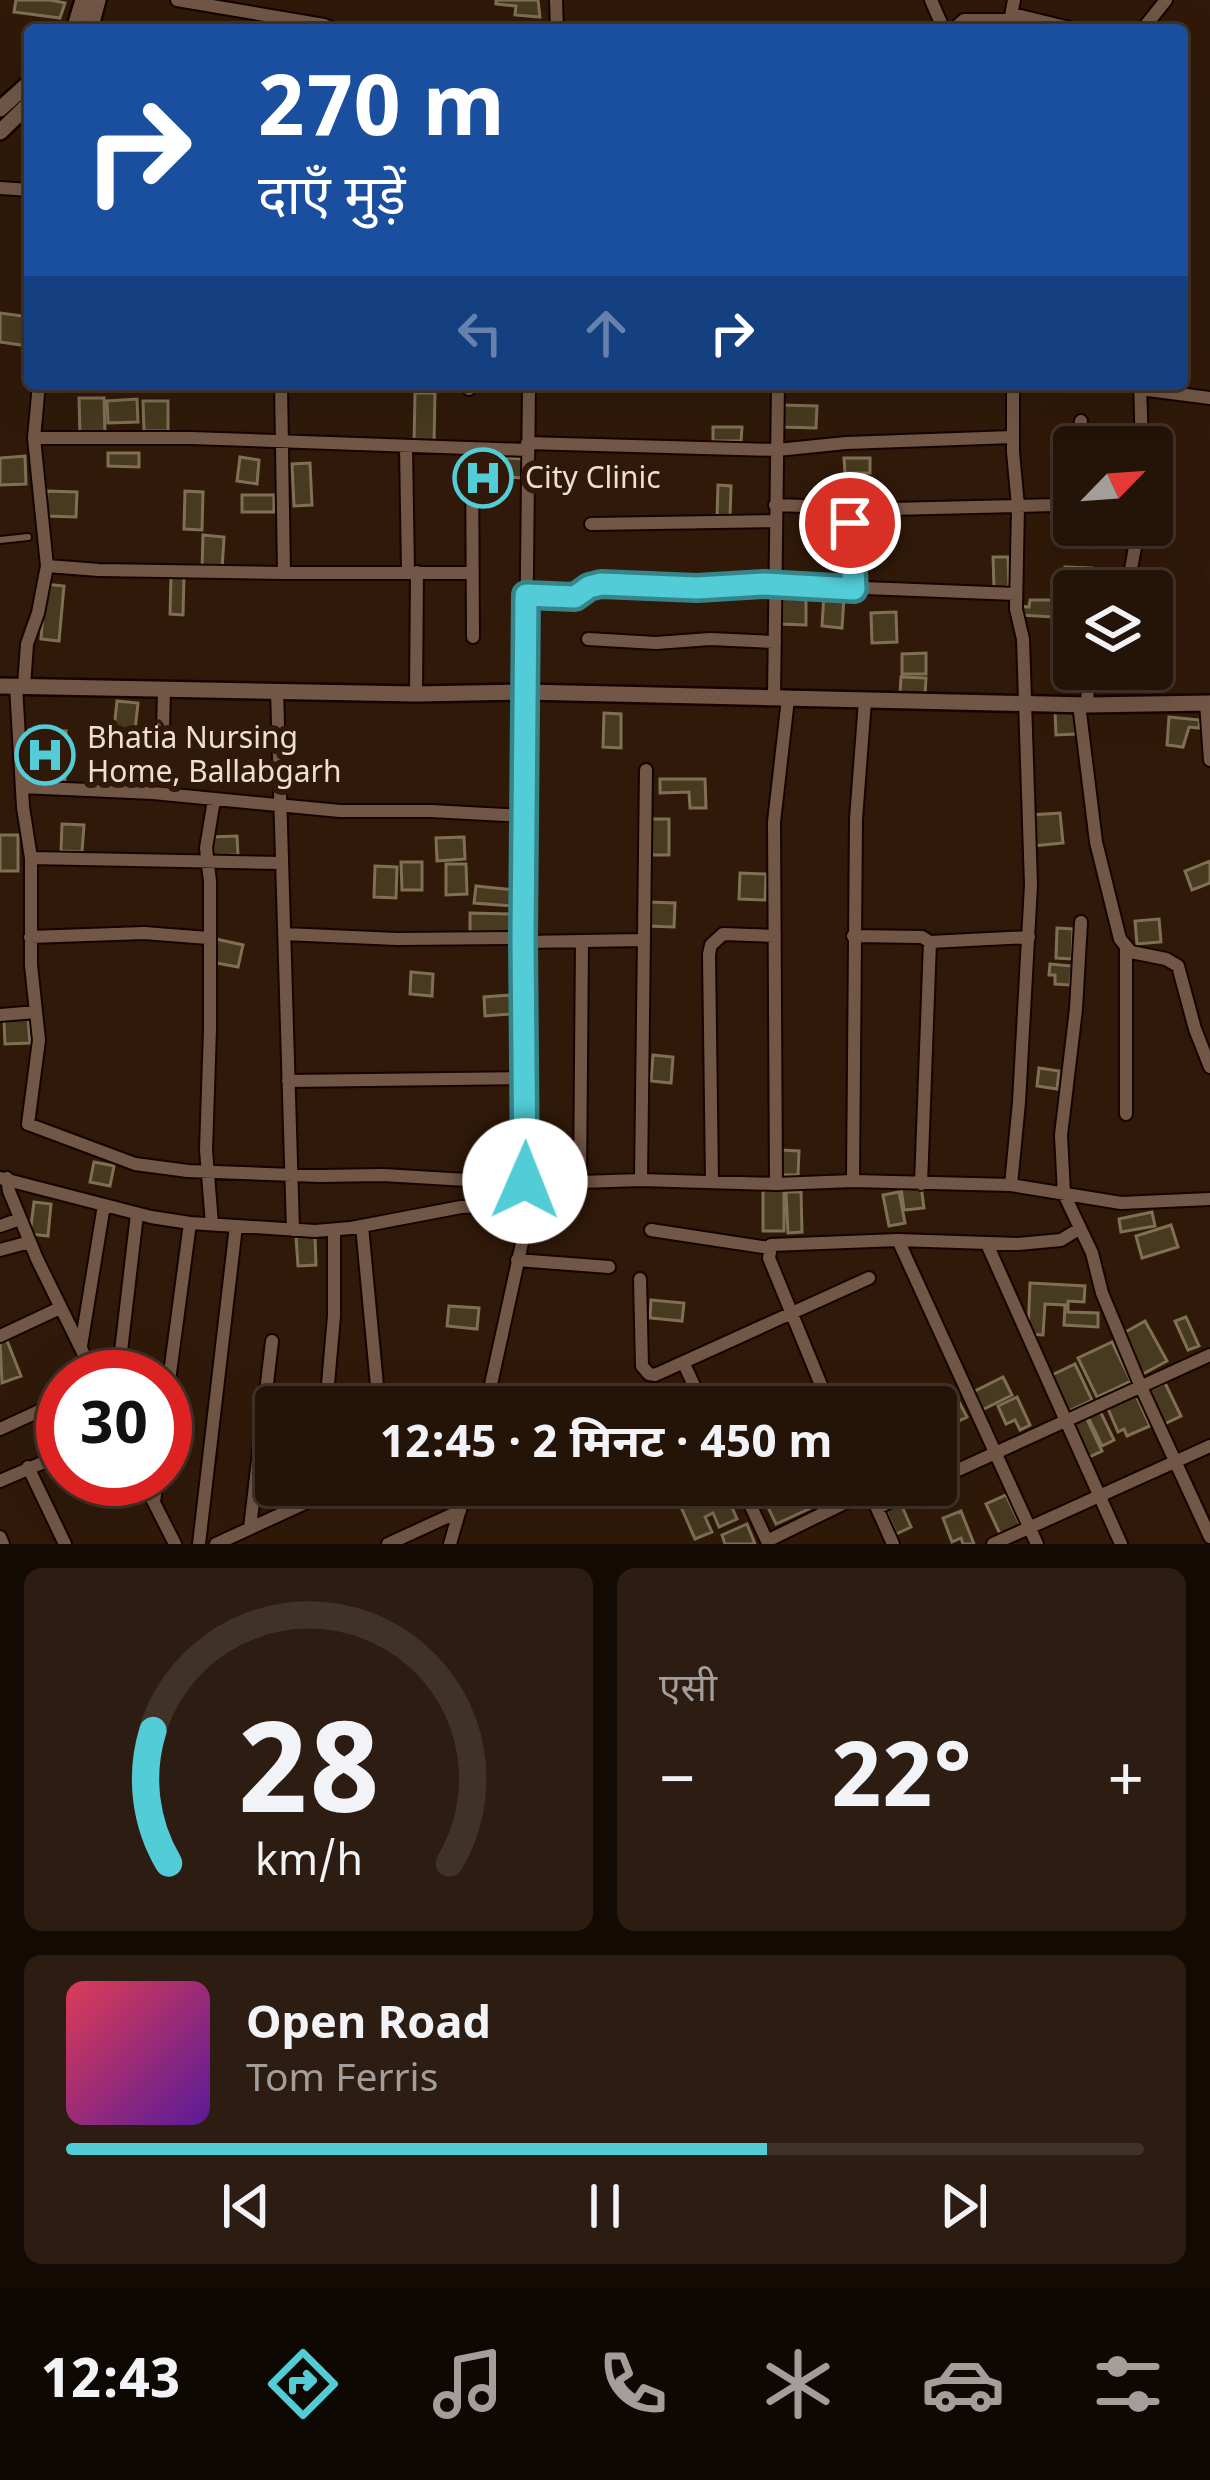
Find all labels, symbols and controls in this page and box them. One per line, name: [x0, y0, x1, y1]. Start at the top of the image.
text: 270 m: [258, 60, 505, 169]
icon: right: [60, 72, 216, 228]
text: दाएँ मुड़ें: [258, 166, 406, 236]
icon: left: [447, 300, 513, 366]
icon: ahead: [573, 300, 639, 366]
icon: right: [699, 300, 765, 366]
north arrow: [1053, 426, 1173, 546]
map controls: [1053, 426, 1173, 690]
hospital icon: City Clinic: [452, 447, 514, 509]
place label: City Clinic: [525, 461, 661, 500]
pin: [799, 472, 901, 574]
icon: arrive: [817, 490, 883, 556]
button: layers: [1053, 570, 1173, 690]
place label: Bhatia Nursing Home, Ballabgarh: [87, 721, 342, 794]
hospital icon: Bhatia Nursing Home, Ballabgarh: [14, 724, 76, 786]
position arrow: [462, 1118, 588, 1244]
speed limit sign: 30: [36, 1350, 192, 1506]
text: 12:45 · 2 मिनट · 450 m: [380, 1417, 832, 1475]
text: एसी: [659, 1666, 717, 1717]
text: 28: [238, 1700, 379, 1863]
text: 22°: [831, 1725, 972, 1843]
text: −: [659, 1741, 695, 1827]
text: +: [1108, 1741, 1144, 1827]
text: km/h: [255, 1836, 362, 1892]
text: Open Road: [246, 1998, 491, 2056]
text: Tom Ferris: [246, 2056, 438, 2107]
icon: previous: [213, 2173, 279, 2239]
icon: pause: [572, 2173, 638, 2239]
icon: next: [931, 2173, 997, 2239]
icon: directions: [261, 2342, 345, 2426]
icon: music: [426, 2342, 510, 2426]
icon: phone: [591, 2342, 675, 2426]
icon: climate: [756, 2342, 840, 2426]
icon: car: [921, 2342, 1005, 2426]
icon: filters: [1086, 2342, 1170, 2426]
text: 12:43: [40, 2349, 181, 2419]

